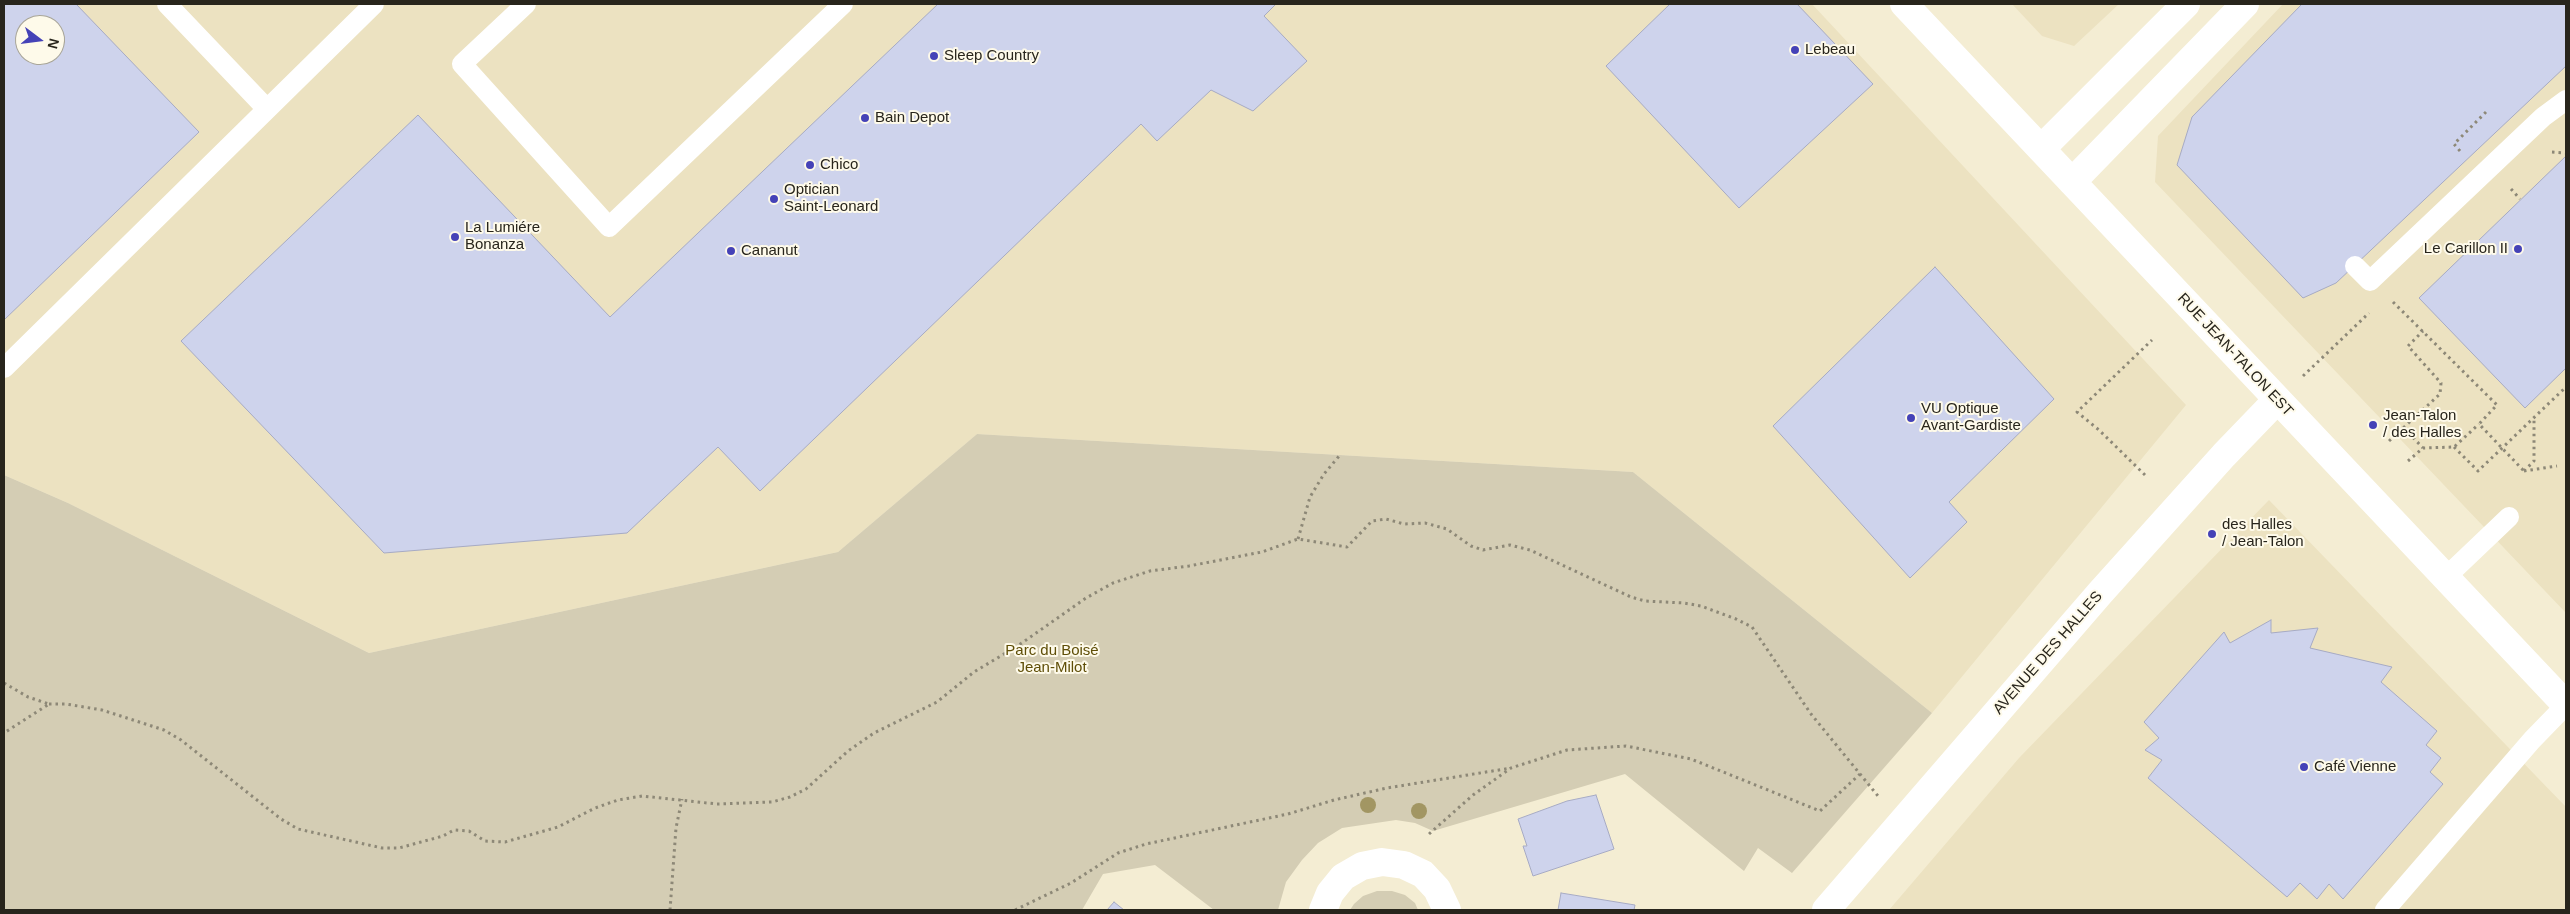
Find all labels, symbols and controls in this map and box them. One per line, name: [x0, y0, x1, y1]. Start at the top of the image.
north arrow: [15, 15, 65, 65]
text: N: [44, 37, 63, 51]
place label: Lebeau: [1805, 41, 1855, 59]
marker: Lebeau: [1789, 44, 1801, 56]
place label: Sleep Country: [944, 47, 1039, 65]
marker: Sleep Country: [928, 50, 940, 62]
place label: Bain Depot: [875, 109, 949, 127]
marker: Bain Depot: [859, 112, 871, 124]
place label: Chico: [820, 156, 858, 174]
marker: Chico: [804, 159, 816, 171]
place label: Optician Saint-Leonard: [784, 181, 878, 216]
marker: Optician Saint-Leonard: [768, 193, 780, 205]
place label: La Lumiére Bonanza: [465, 219, 540, 254]
marker: La Lumiére Bonanza: [449, 231, 461, 243]
place label: Le Carillon II: [2424, 240, 2508, 258]
place label: Cananut: [741, 242, 798, 260]
marker: Le Carillon II: [2512, 243, 2524, 255]
marker: Cananut: [725, 245, 737, 257]
street label: RUE JEAN-TALON EST: [2173, 290, 2297, 420]
place label: VU Optique Avant-Gardiste: [1921, 400, 2021, 435]
place label: Jean-Talon / des Halles: [2383, 407, 2461, 442]
marker: VU Optique Avant-Gardiste: [1905, 412, 1917, 424]
marker: Jean-Talon / des Halles: [2367, 419, 2379, 431]
place label: des Halles / Jean-Talon: [2222, 516, 2304, 551]
marker: des Halles / Jean-Talon: [2206, 528, 2218, 540]
street label: AVENUE DES HALLES: [1990, 588, 2106, 718]
park label: Parc du Boisé Jean-Milot: [1005, 642, 1099, 677]
place label: Café Vienne: [2314, 758, 2396, 776]
marker: Café Vienne: [2298, 761, 2310, 773]

